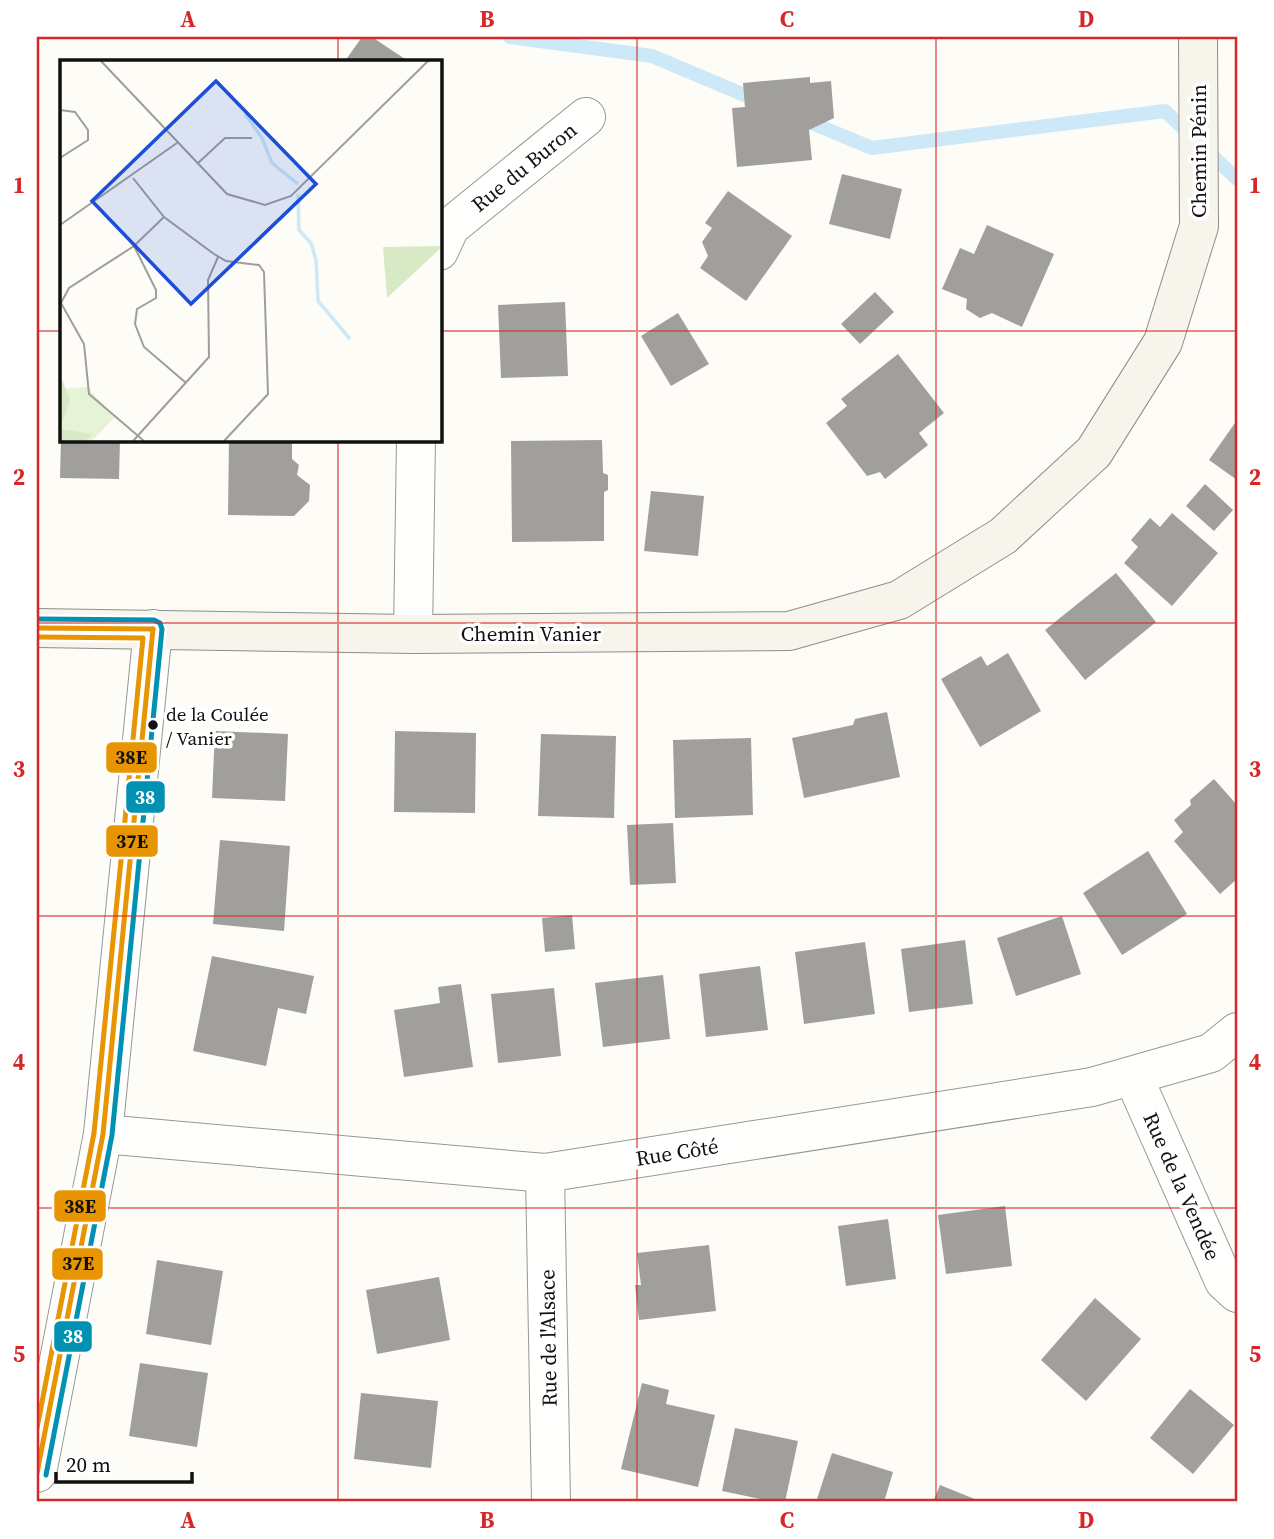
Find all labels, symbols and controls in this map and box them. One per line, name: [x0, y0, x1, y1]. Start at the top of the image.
text: A: [180, 3, 196, 35]
text: B: [480, 3, 495, 35]
text: C: [780, 3, 794, 35]
text: D: [1078, 3, 1094, 35]
inset map: [60, 60, 441, 441]
street label: Chemin Pénin: [1184, 84, 1213, 218]
street label: Rue du Buron: [465, 115, 583, 219]
text: 1: [13, 169, 25, 201]
text: 1: [1249, 169, 1261, 201]
text: 2: [13, 461, 25, 493]
text: 2: [1249, 461, 1261, 493]
street label: Chemin Vanier: [461, 619, 601, 648]
place label: de la Coulée / Vanier: [166, 701, 269, 751]
marker: de la Coulée / Vanier: [146, 718, 160, 732]
line badge: 38E: [105, 741, 158, 774]
text: 38E: [115, 744, 147, 770]
text: 3: [13, 753, 25, 785]
text: 3: [1249, 753, 1261, 785]
line badge: 38: [125, 780, 166, 814]
text: 38: [135, 784, 155, 810]
line badge: 37E: [105, 824, 159, 858]
text: 37E: [116, 828, 148, 854]
text: 4: [13, 1046, 25, 1078]
text: 4: [1249, 1046, 1261, 1078]
street label: Rue de la Vendée: [1136, 1107, 1228, 1265]
street label: Rue Côté: [634, 1131, 720, 1173]
line badge: 38E: [53, 1189, 107, 1223]
text: 38E: [64, 1193, 96, 1219]
line badge: 37E: [51, 1247, 104, 1281]
text: 37E: [62, 1250, 94, 1276]
street label: Rue de l'Alsace: [532, 1269, 564, 1407]
line badge: 38: [53, 1320, 93, 1353]
text: 38: [63, 1323, 83, 1349]
text: 5: [13, 1338, 25, 1370]
text: 5: [1249, 1338, 1261, 1370]
scale bar: [56, 1441, 192, 1485]
text: 20 m: [66, 1450, 111, 1479]
text: A: [180, 1504, 196, 1536]
text: B: [480, 1504, 495, 1536]
text: C: [780, 1504, 794, 1536]
text: D: [1078, 1504, 1094, 1536]

